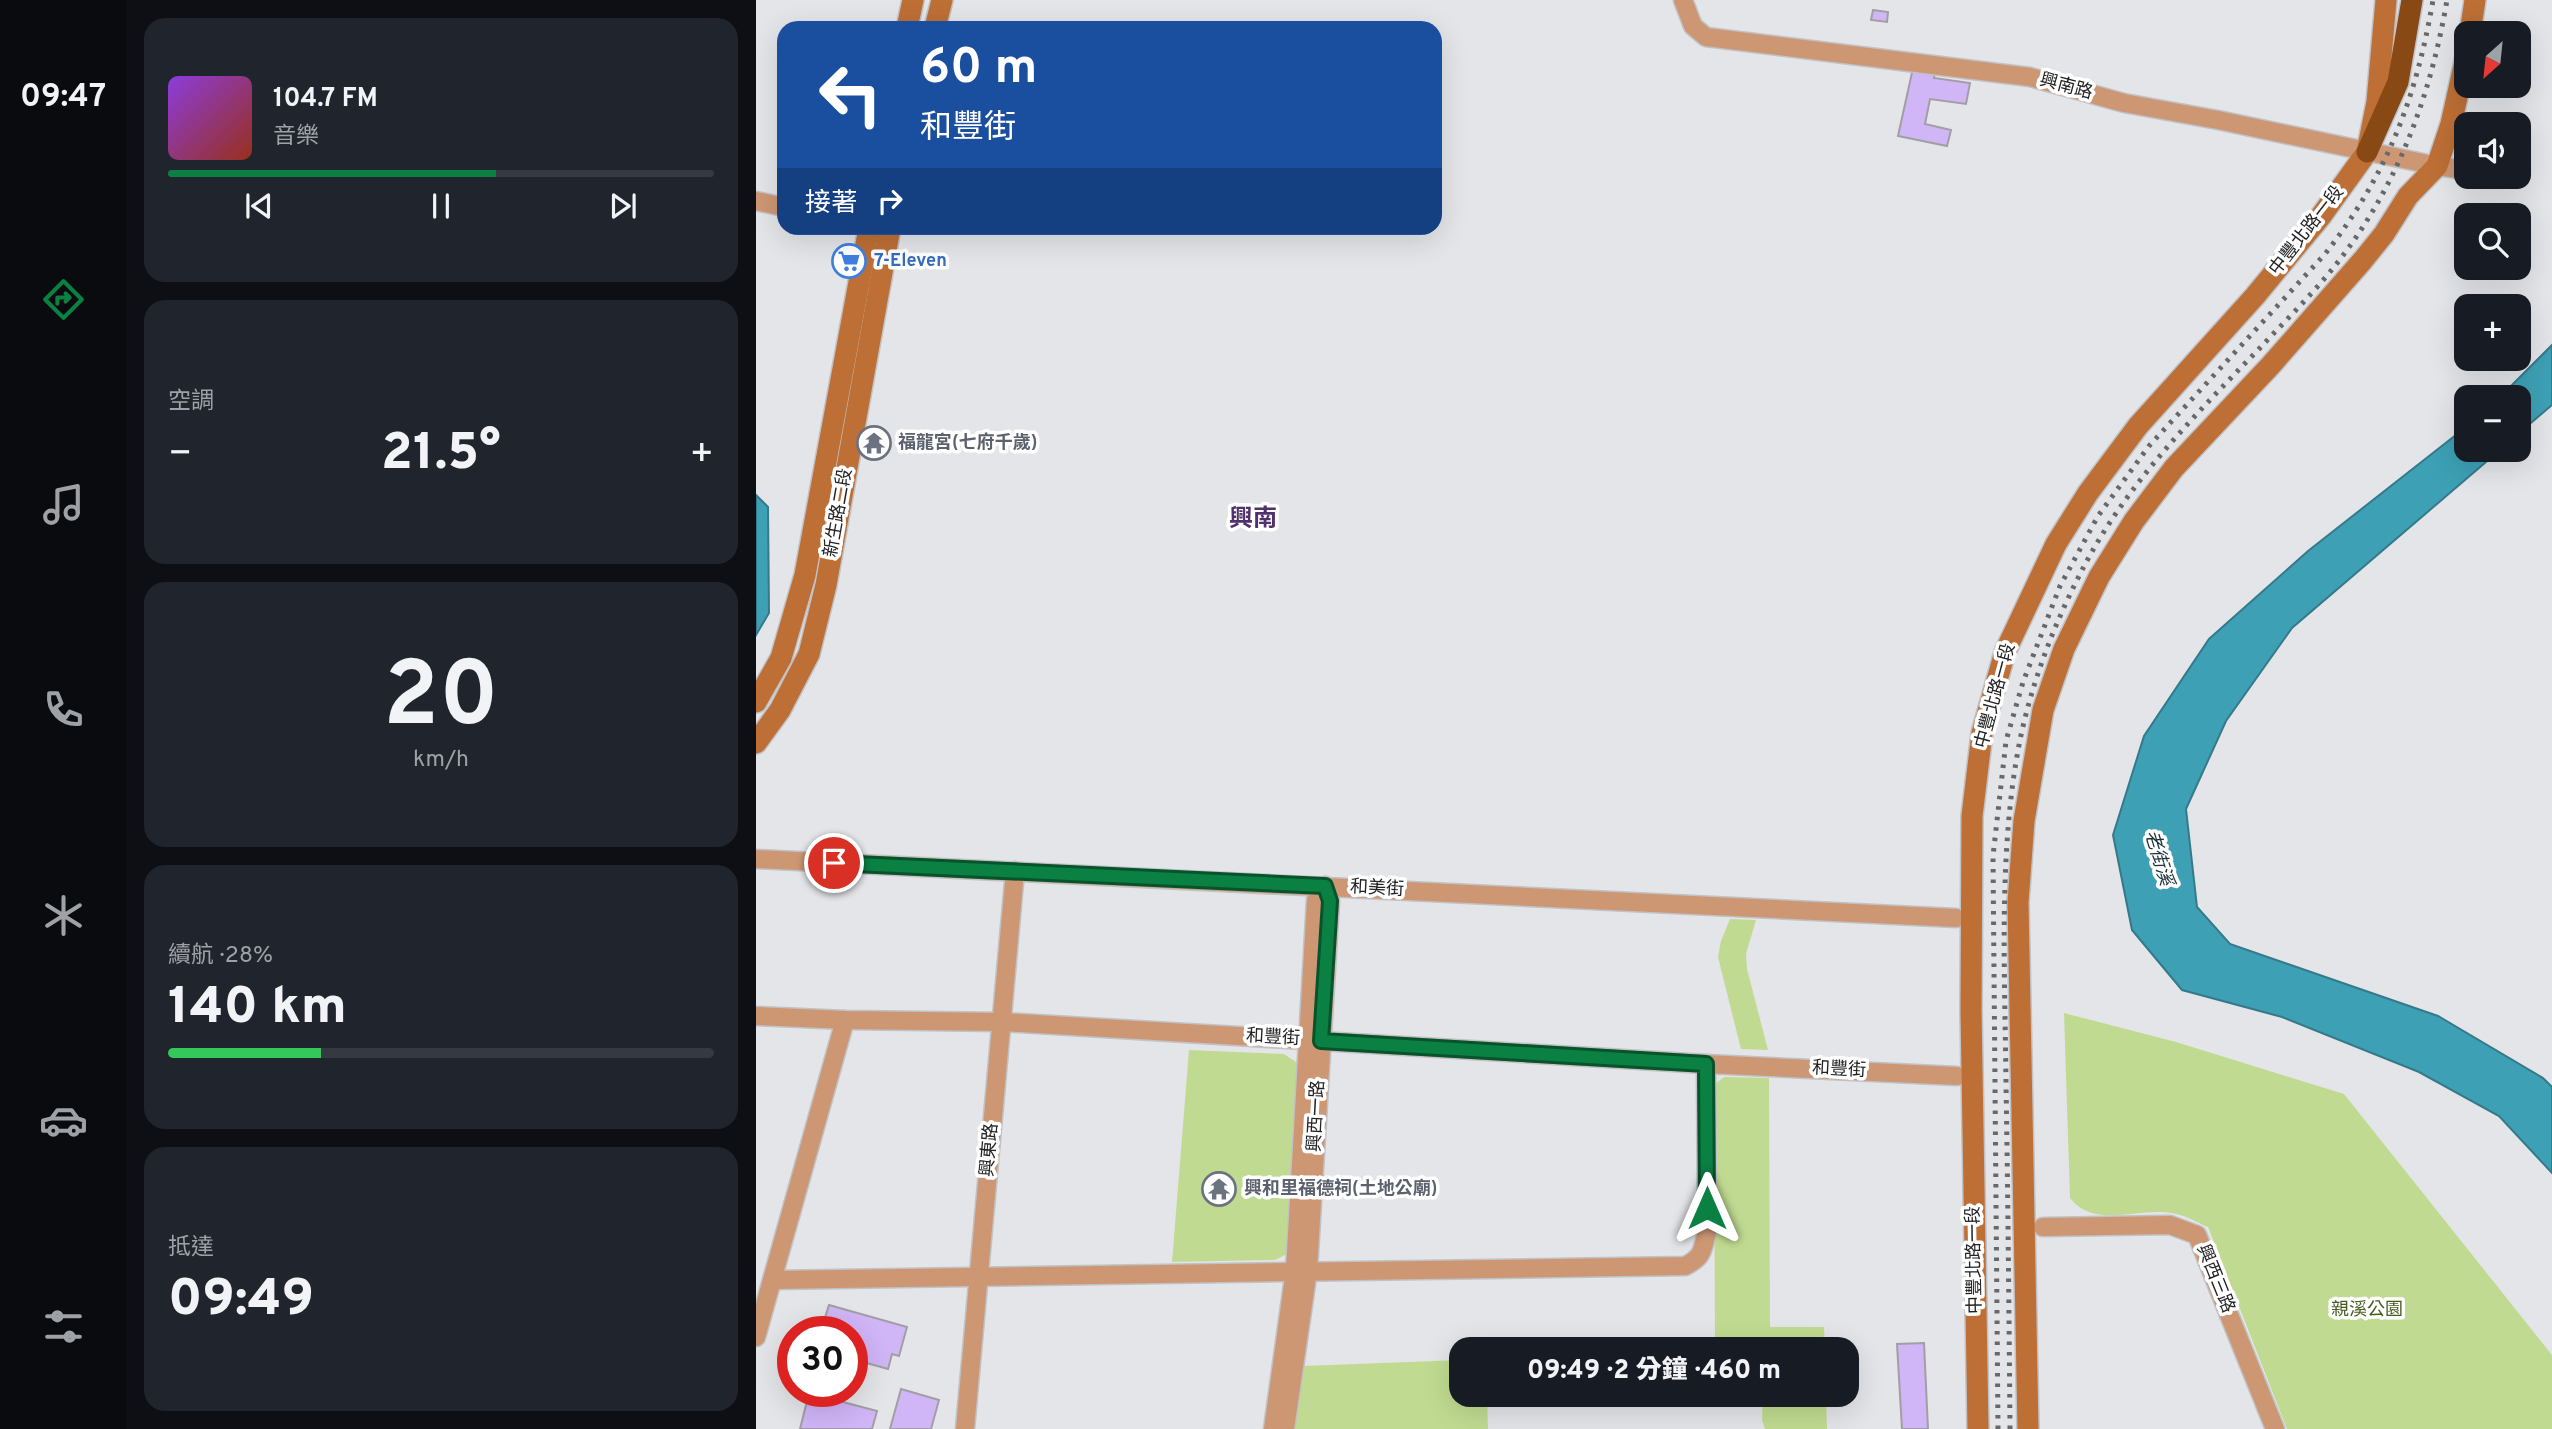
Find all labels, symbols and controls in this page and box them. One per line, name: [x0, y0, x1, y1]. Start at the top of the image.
north arrow: [2454, 21, 2530, 98]
map controls: [2454, 21, 2531, 462]
text: 60 m: [920, 39, 1038, 101]
icon: left: [805, 49, 896, 140]
street label: 興南路: [2037, 69, 2095, 105]
text: 09:47: [20, 78, 106, 118]
text: 104.7 FM: [273, 83, 378, 116]
text: 和豐街: [920, 109, 1016, 149]
button: sound: [2454, 112, 2531, 189]
text: 音樂: [273, 123, 319, 152]
street label: 中豐北路一段: [2265, 181, 2349, 281]
icon: right: [871, 182, 909, 220]
icon: previous: [240, 187, 278, 225]
icon: pause: [422, 187, 460, 225]
icon: next: [604, 187, 642, 225]
text: 接著: [805, 188, 857, 221]
button: search: [2454, 203, 2531, 280]
supermarket icon: 7-Eleven: [830, 242, 868, 280]
place label: 7-Eleven: [874, 250, 947, 273]
icon: directions: [39, 275, 88, 324]
button: +: [2454, 294, 2531, 371]
button: −: [2454, 385, 2531, 462]
text: 空調: [168, 388, 214, 417]
text: 21.5°: [381, 422, 501, 488]
temple icon: 福龍宮(七府千歲): [855, 424, 893, 462]
text: −: [168, 431, 193, 480]
text: +: [689, 431, 714, 480]
place label: 福龍宮(七府千歲): [898, 432, 1037, 455]
street label: 新生路二段: [820, 467, 858, 559]
icon: music: [39, 480, 88, 529]
district label: 興南: [1229, 505, 1277, 535]
street label: 中豐北路一段: [1971, 641, 2021, 751]
text: 20: [383, 643, 499, 758]
icon: phone: [39, 685, 88, 734]
text: km/h: [413, 746, 469, 775]
water label: 老街溪: [2138, 827, 2179, 892]
pin: [804, 833, 864, 893]
icon: arrive: [815, 844, 853, 882]
street label: 和美街: [1349, 876, 1405, 902]
icon: climate: [39, 891, 88, 940]
text: 續航 · 28%: [168, 942, 273, 971]
text: 140 km: [168, 976, 347, 1042]
street label: 和豐街: [1245, 1025, 1301, 1051]
street label: 和豐街: [1811, 1057, 1867, 1083]
street label: 興西一路: [1304, 1079, 1330, 1153]
icon: car: [39, 1096, 88, 1145]
street label: 興東路: [976, 1122, 1004, 1178]
temple icon: 興和里福德祠(土地公廟): [1200, 1170, 1238, 1208]
position arrow: [1670, 1171, 1744, 1245]
place label: 興和里福德祠(土地公廟): [1244, 1178, 1437, 1201]
street label: 中豐北路一段: [1963, 1206, 1987, 1314]
text: 抵達: [168, 1234, 214, 1263]
street label: 興西三路: [2191, 1241, 2239, 1317]
text: 09:49: [168, 1268, 314, 1334]
park label: 親溪公園: [2331, 1299, 2403, 1322]
icon: filters: [39, 1302, 88, 1351]
speed limit sign: 30: [777, 1316, 868, 1407]
text: 09:49 · 2 分鐘 · 460 m: [1527, 1355, 1781, 1388]

